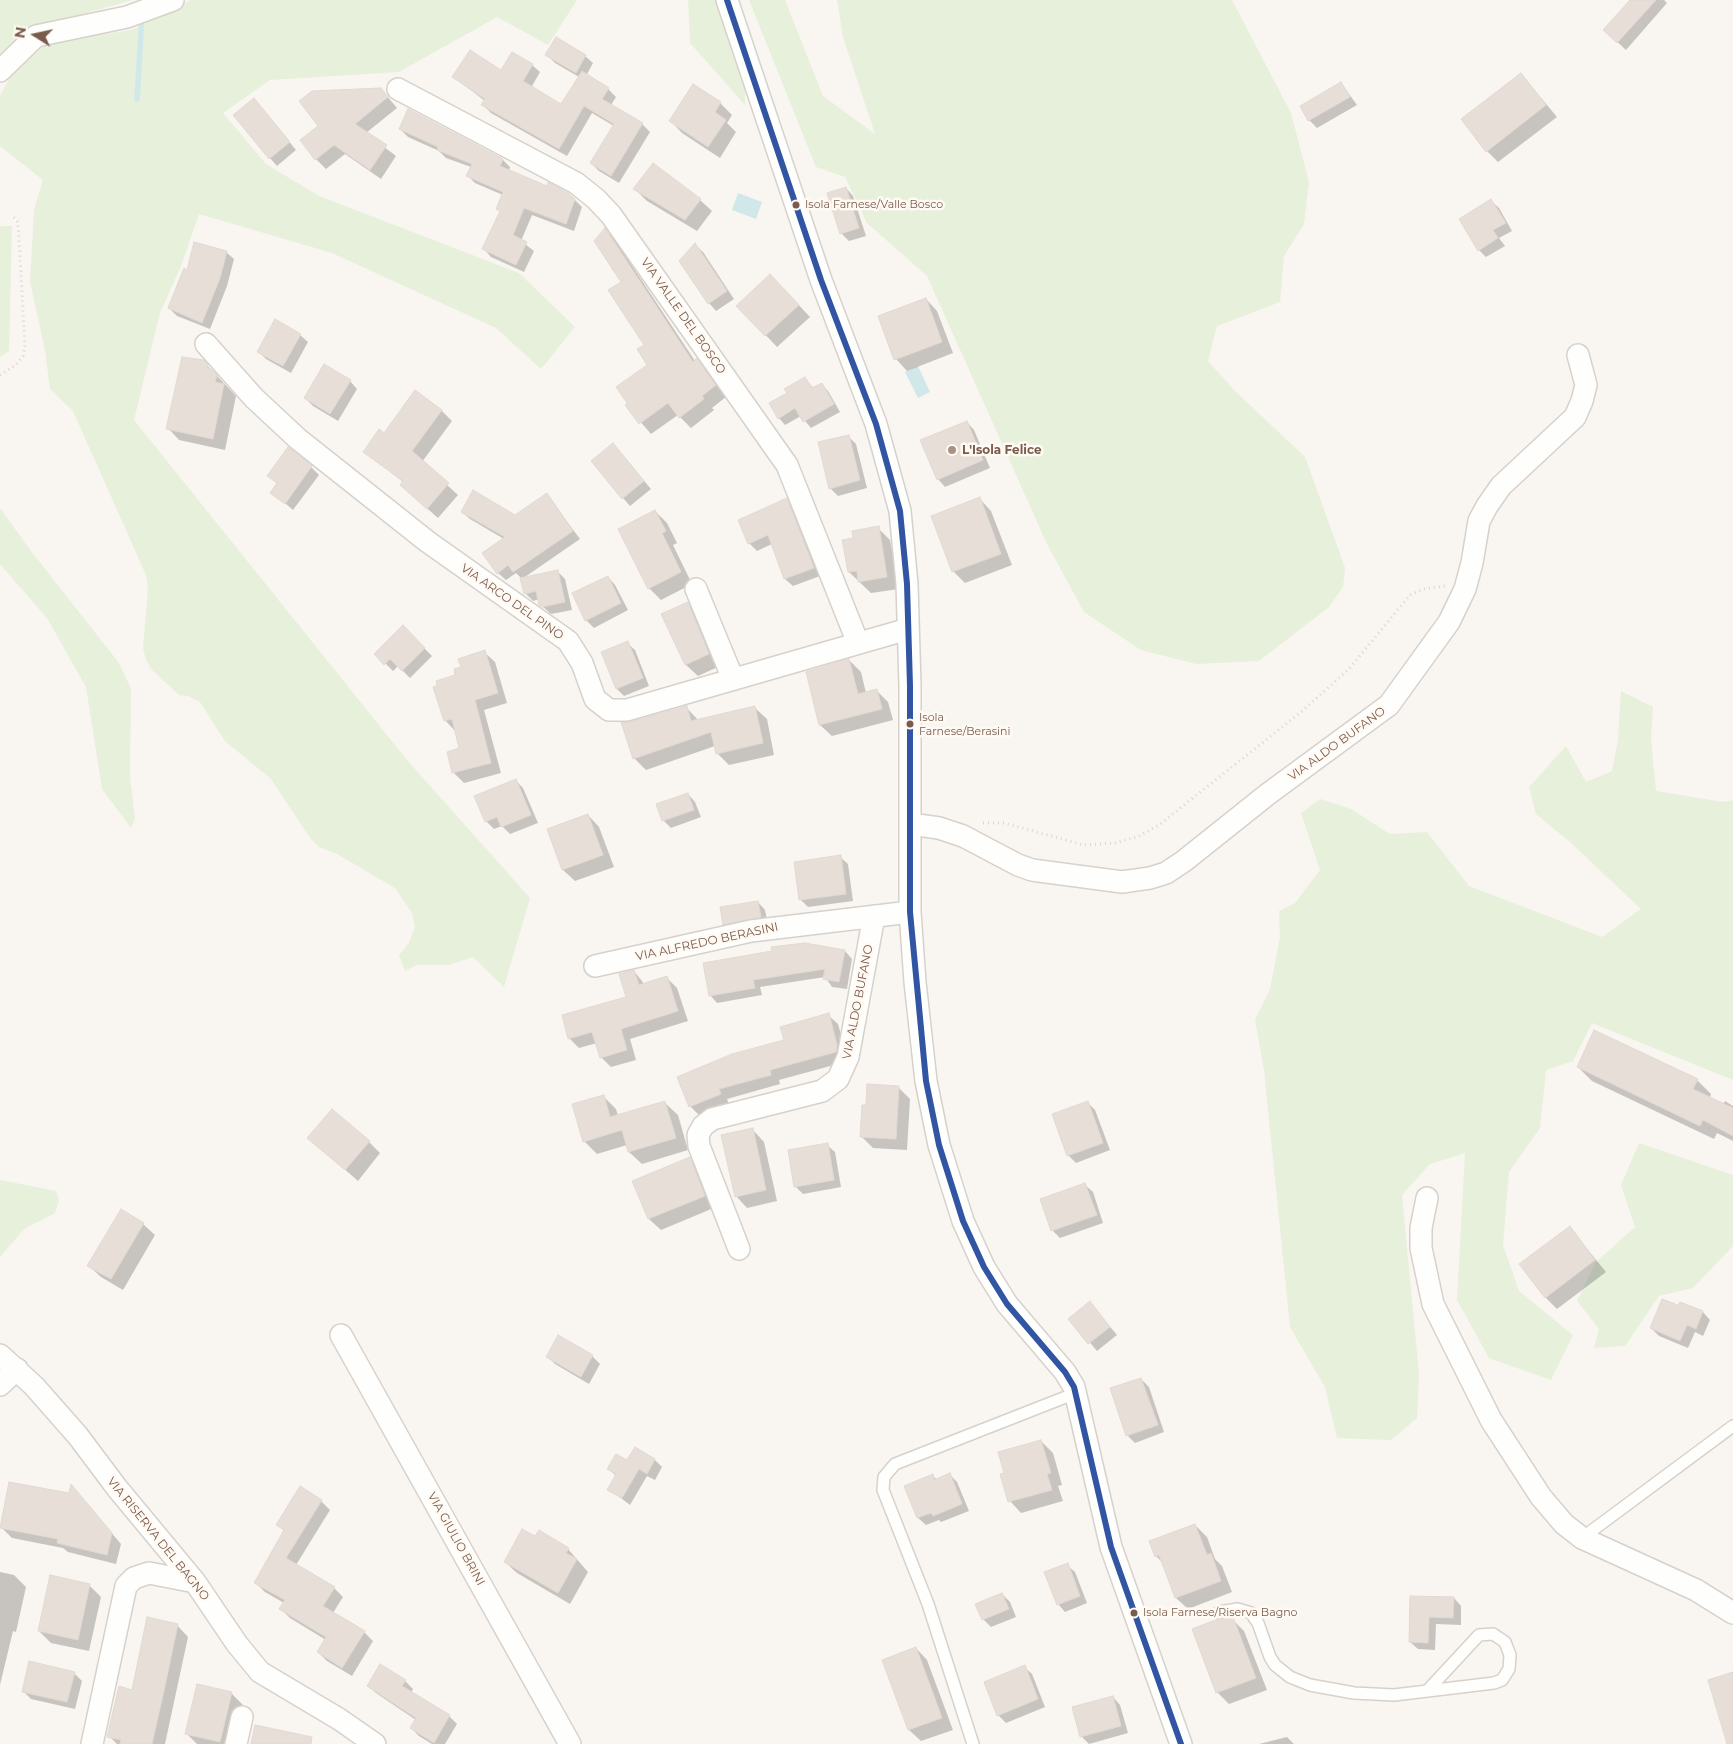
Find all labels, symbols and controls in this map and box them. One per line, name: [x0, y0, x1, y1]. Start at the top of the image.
north arrow: [10, 10, 60, 60]
text: N: [10, 25, 30, 40]
place label: Isola Farnese/Valle Bosco: [805, 198, 943, 212]
marker: Isola Farnese/Valle Bosco: [791, 200, 801, 210]
street label: VIA VALLE DEL BOSCO: [637, 255, 729, 377]
place label: L'Isola Felice: [962, 443, 1041, 457]
marker: L'Isola Felice: [946, 444, 958, 456]
street label: VIA ARCO DEL PINO: [458, 561, 566, 643]
street label: VIA ALDO BUFANO: [1286, 704, 1388, 784]
place label: Isola Farnese/Berasini: [919, 711, 1010, 737]
marker: Isola Farnese/Berasini: [905, 719, 915, 729]
street label: VIA ALFREDO BERASINI: [634, 920, 780, 964]
street label: VIA ALDO BUFANO: [840, 943, 876, 1061]
street label: VIA RISERVA DEL BAGNO: [104, 1474, 212, 1604]
street label: VIA GIULIO BRINI: [424, 1490, 488, 1588]
place label: Isola Farnese/Riserva Bagno: [1143, 1606, 1298, 1620]
marker: Isola Farnese/Riserva Bagno: [1129, 1608, 1139, 1618]

